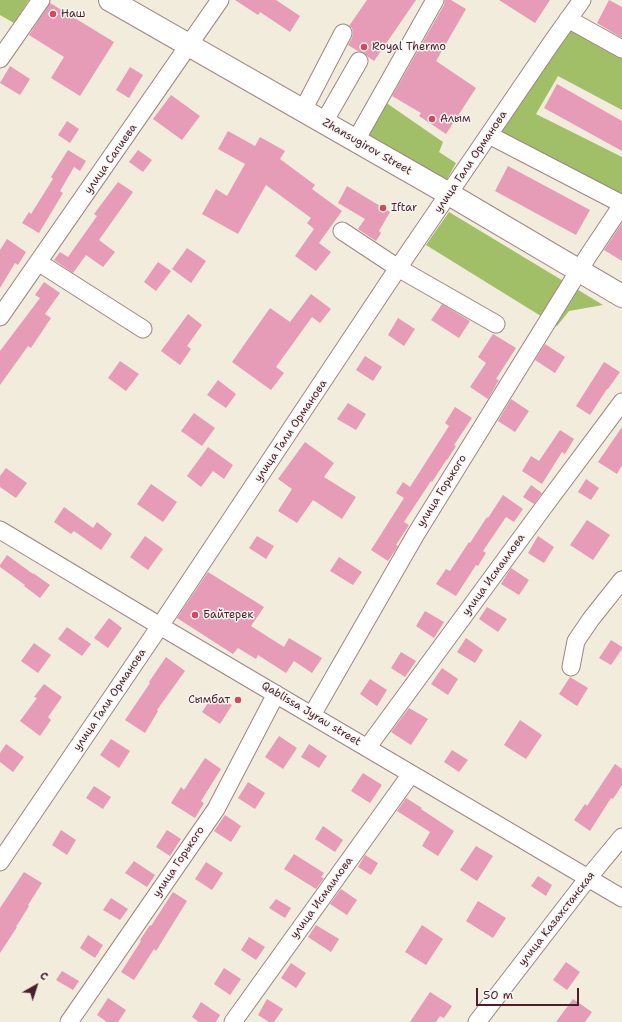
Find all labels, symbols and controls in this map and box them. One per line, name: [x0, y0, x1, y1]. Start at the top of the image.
place label: Наш: [61, 7, 85, 21]
marker: Наш: [48, 9, 58, 19]
place label: Royal Thermo: [372, 40, 446, 54]
marker: Royal Thermo: [359, 42, 369, 52]
street label: улица Гали Орманова: [432, 108, 510, 216]
place label: Алым: [440, 112, 471, 126]
marker: Алым: [427, 114, 437, 124]
street label: Zhansugirov Street: [320, 116, 414, 178]
street label: улица Сапиева: [82, 121, 140, 197]
place label: Iftar: [391, 201, 417, 215]
marker: Iftar: [378, 203, 388, 213]
street label: улица Гали Орманова: [252, 377, 330, 485]
street label: улица Горького: [414, 452, 470, 530]
street label: улица Исмаилова: [460, 531, 528, 619]
place label: Байтерек: [203, 608, 253, 622]
marker: Байтерек: [190, 610, 200, 620]
street label: улица Гали Орманова: [71, 646, 149, 754]
street label: Qablissa Jyrau street: [259, 679, 363, 749]
place label: Сымбат: [188, 693, 230, 707]
marker: Сымбат: [233, 695, 243, 705]
street label: улица Горького: [150, 824, 208, 900]
street label: улица Исмаилова: [288, 854, 356, 942]
street label: улица Казахстанская: [516, 869, 598, 969]
north arrow: [16, 966, 56, 1006]
text: С: [37, 968, 51, 984]
scale bar: [478, 980, 581, 1006]
text: 50 m: [483, 987, 513, 1003]

